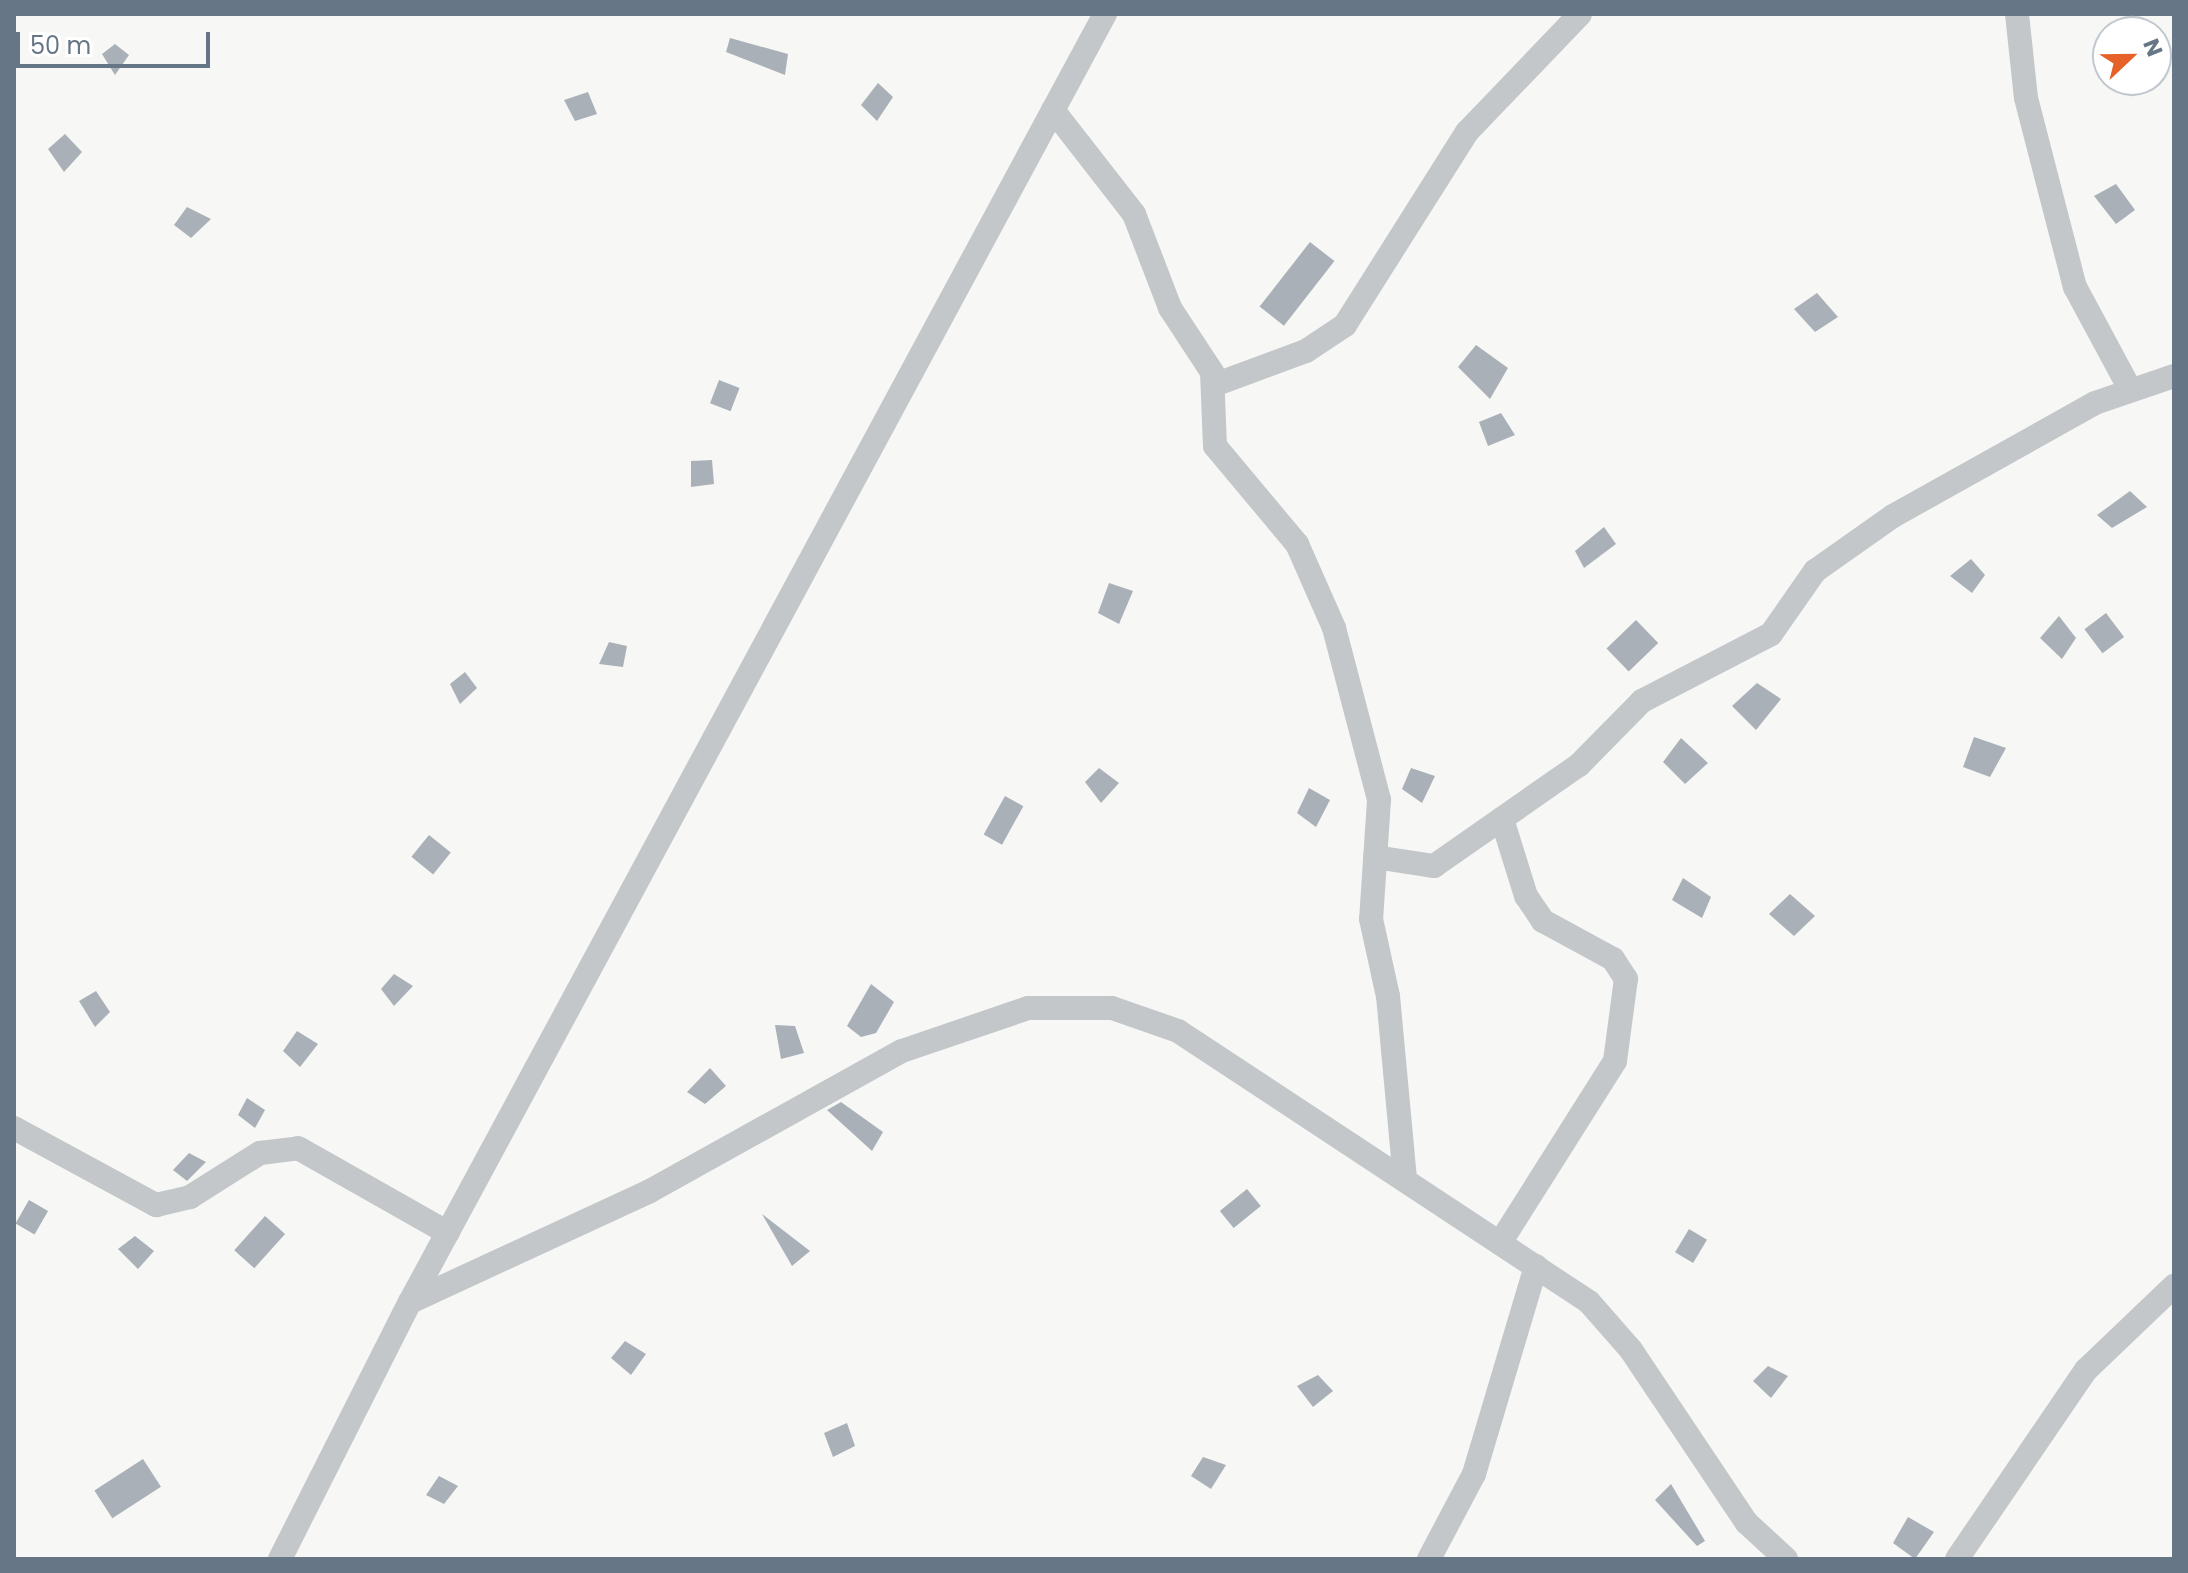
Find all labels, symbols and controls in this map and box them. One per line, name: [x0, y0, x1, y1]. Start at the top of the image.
scale bar: [20, 16, 214, 66]
north arrow: [2092, 16, 2172, 96]
text: 50 m: [30, 29, 91, 62]
text: N: [2135, 34, 2170, 61]

